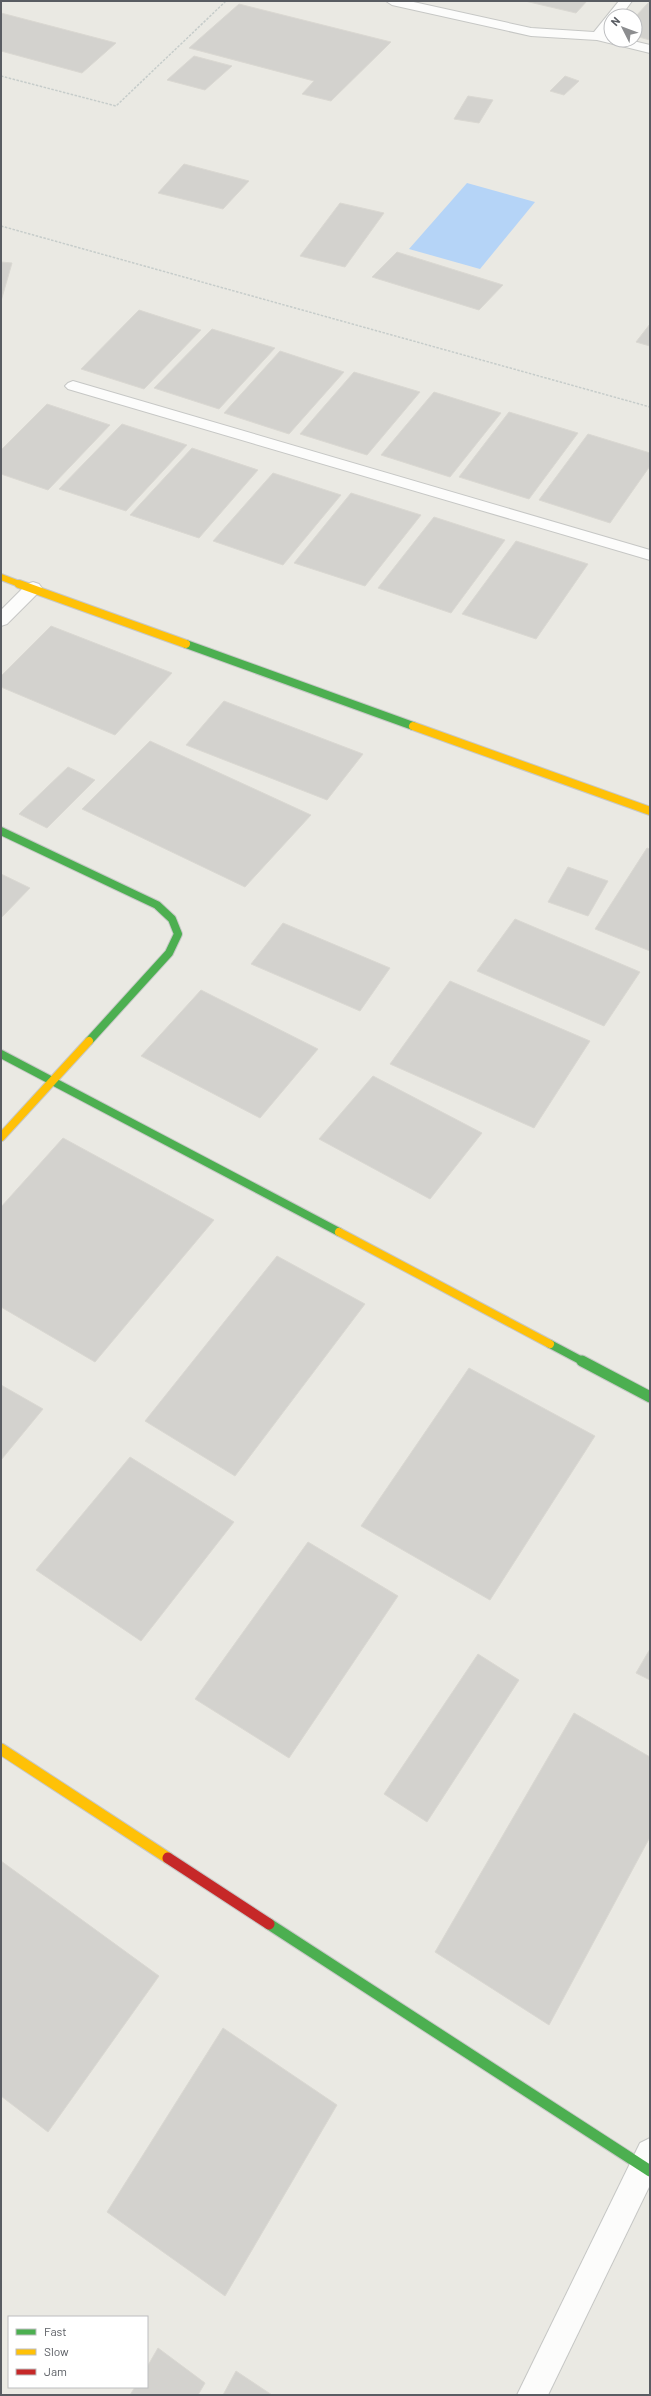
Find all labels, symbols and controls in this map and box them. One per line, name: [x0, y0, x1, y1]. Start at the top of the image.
north arrow: [603, 8, 643, 48]
text: N: [608, 14, 622, 28]
legend: [8, 2316, 148, 2388]
text: Fast: [44, 2324, 67, 2338]
text: Slow: [44, 2344, 69, 2358]
text: Jam: [44, 2364, 67, 2378]

